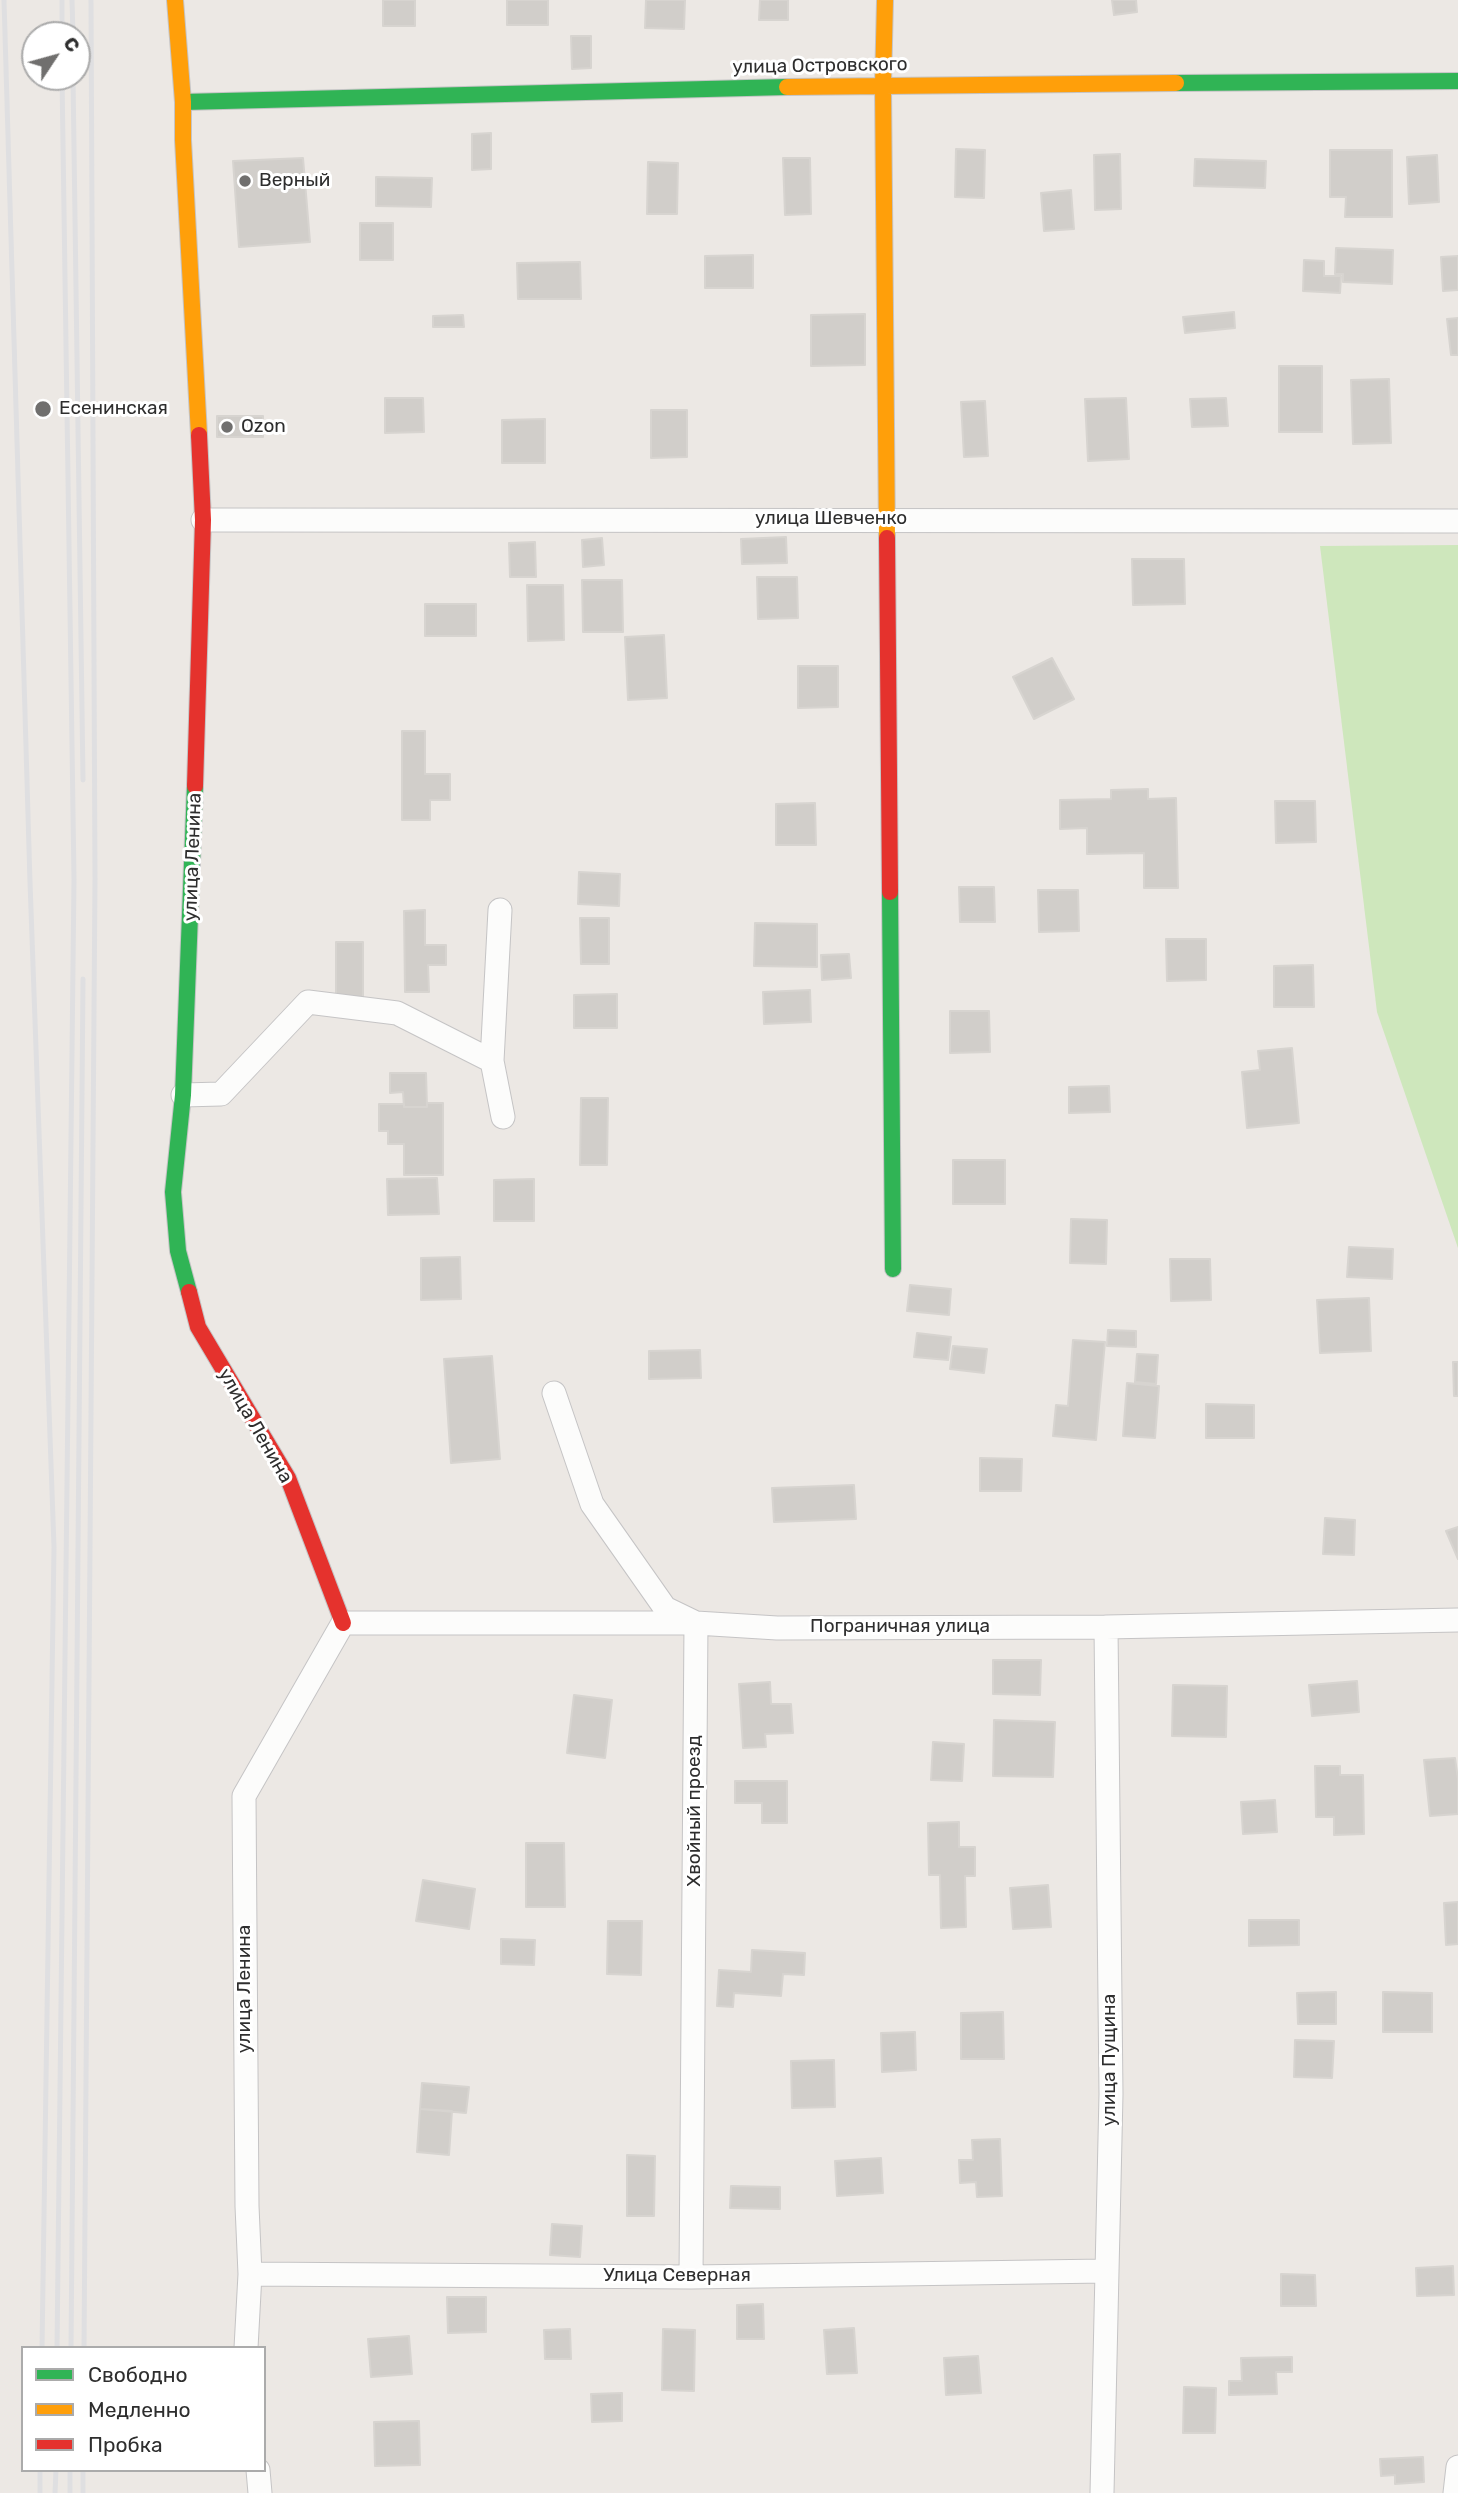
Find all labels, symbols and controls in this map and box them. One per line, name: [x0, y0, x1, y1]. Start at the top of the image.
north arrow: [21, 21, 91, 91]
text: С: [59, 32, 85, 57]
street label: улица Островского: [732, 53, 908, 79]
place label: Верный: [259, 170, 330, 192]
marker: Верный: [237, 173, 253, 189]
place label: Есенинская: [59, 398, 168, 420]
marker: Есенинская: [33, 399, 53, 419]
place label: Ozon: [241, 416, 286, 438]
marker: Ozon: [219, 419, 235, 435]
street label: улица Шевченко: [755, 508, 907, 530]
street label: улица Ленина: [179, 792, 207, 922]
street label: улица Ленина: [213, 1365, 297, 1487]
street label: Пограничная улица: [810, 1616, 990, 1638]
street label: Хвойный проезд: [684, 1735, 706, 1887]
street label: улица Ленина: [234, 1925, 256, 2053]
street label: улица Пущина: [1099, 1994, 1121, 2126]
street label: Улица Северная: [603, 2265, 751, 2287]
legend: [21, 2346, 266, 2472]
text: Свободно: [88, 2362, 188, 2387]
text: Медленно: [88, 2397, 191, 2422]
text: Пробка: [88, 2432, 163, 2457]

